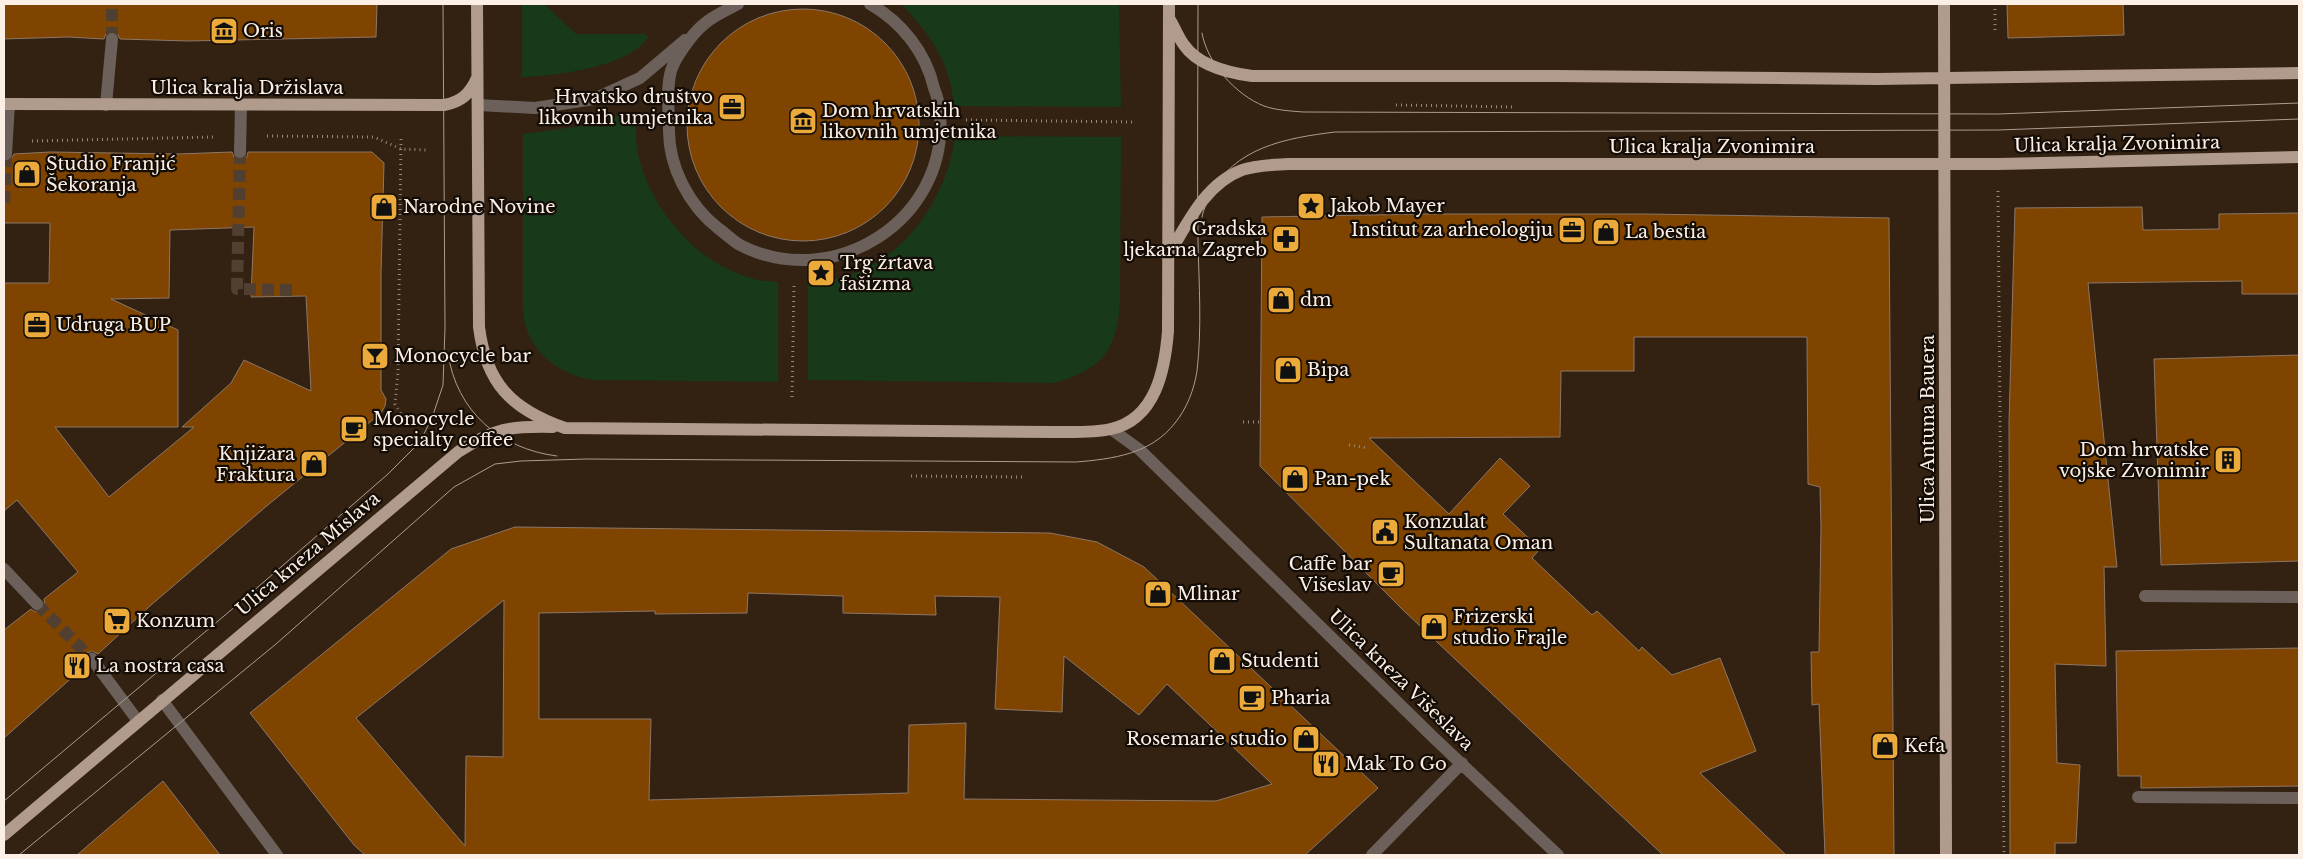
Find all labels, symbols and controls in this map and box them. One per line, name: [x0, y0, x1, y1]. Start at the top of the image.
museum icon: Oris: [209, 16, 239, 46]
place label: Oris: [243, 20, 283, 42]
street label: Ulica kralja Držislava: [150, 77, 344, 99]
place label: Hrvatsko društvo likovnih umjetnika: [539, 86, 713, 129]
office icon: Hrvatsko društvo likovnih umjetnika: [717, 92, 747, 122]
place label: Dom hrvatskih likovnih umjetnika: [822, 100, 997, 143]
museum icon: Dom hrvatskih likovnih umjetnika: [788, 106, 818, 136]
street label: Ulica kralja Zvonimira: [2014, 131, 2220, 157]
street label: Ulica kralja Zvonimira: [1609, 136, 1815, 158]
place label: Studio Franjić Šekoranja: [46, 153, 176, 196]
shop icon: Studio Franjić Šekoranja: [12, 159, 42, 189]
place icon: Jakob Mayer: [1296, 191, 1326, 221]
shop icon: Narodne Novine: [369, 192, 399, 222]
place label: Jakob Mayer: [1328, 195, 1445, 217]
place label: Narodne Novine: [403, 196, 556, 218]
office icon: Institut za arheologiju: [1557, 215, 1587, 245]
shop icon: La bestia: [1591, 217, 1621, 247]
place label: Gradska ljekarna Zagreb: [1123, 218, 1267, 261]
place label: Institut za arheologiju: [1351, 219, 1553, 241]
place label: La bestia: [1625, 221, 1706, 243]
pharmacy icon: Gradska ljekarna Zagreb: [1271, 224, 1301, 254]
place label: Trg žrtava fašizma: [840, 252, 933, 295]
place icon: Trg žrtava fašizma: [806, 258, 836, 288]
shop icon: dm: [1266, 285, 1296, 315]
place label: dm: [1300, 289, 1331, 311]
office icon: Udruga BUP: [22, 310, 52, 340]
place label: Udruga BUP: [56, 314, 171, 336]
street label: Ulica Antuna Bauera: [1917, 335, 1939, 523]
bar icon: Monocycle bar: [360, 341, 390, 371]
place label: Monocycle bar: [394, 345, 532, 367]
shop icon: Bipa: [1273, 355, 1303, 385]
place label: Bipa: [1307, 359, 1349, 381]
place label: Monocycle specialty coffee: [373, 408, 513, 451]
cafe icon: Monocycle specialty coffee: [339, 414, 369, 444]
place label: Dom hrvatske vojske Zvonimir: [2059, 439, 2209, 482]
place label: Knjižara Fraktura: [216, 443, 295, 486]
building icon: Dom hrvatske vojske Zvonimir: [2213, 445, 2243, 475]
shop icon: Knjižara Fraktura: [299, 449, 329, 479]
shop icon: Pan-pek: [1280, 464, 1310, 494]
place label: Pan-pek: [1314, 468, 1390, 490]
street label: Ulica kneza Mislava: [232, 487, 384, 621]
place label: Konzulat Sultanata Oman: [1404, 511, 1553, 554]
public building icon: Konzulat Sultanata Oman: [1370, 517, 1400, 547]
place label: Caffe bar Višeslav: [1289, 553, 1372, 596]
cafe icon: Caffe bar Višeslav: [1376, 559, 1406, 589]
shop icon: Mlinar: [1143, 579, 1173, 609]
place label: Mlinar: [1177, 583, 1240, 605]
street label: Ulica kneza Višeslava: [1324, 605, 1478, 755]
supermarket icon: Konzum: [102, 606, 132, 636]
place label: Frizerski studio Frajle: [1453, 606, 1567, 649]
place label: Konzum: [136, 610, 215, 632]
shop icon: Frizerski studio Frajle: [1419, 612, 1449, 642]
shop icon: Studenti: [1207, 646, 1237, 676]
place label: Studenti: [1241, 650, 1319, 672]
restaurant icon: La nostra casa: [62, 651, 92, 681]
place label: La nostra casa: [96, 655, 224, 677]
cafe icon: Pharia: [1237, 683, 1267, 713]
place label: Pharia: [1271, 687, 1330, 709]
shop icon: Rosemarie studio: [1291, 724, 1321, 754]
place label: Rosemarie studio: [1126, 728, 1287, 750]
shop icon: Kefa: [1870, 731, 1900, 761]
place label: Kefa: [1904, 735, 1945, 757]
restaurant icon: Mak To Go: [1311, 749, 1341, 779]
place label: Mak To Go: [1345, 753, 1447, 775]

